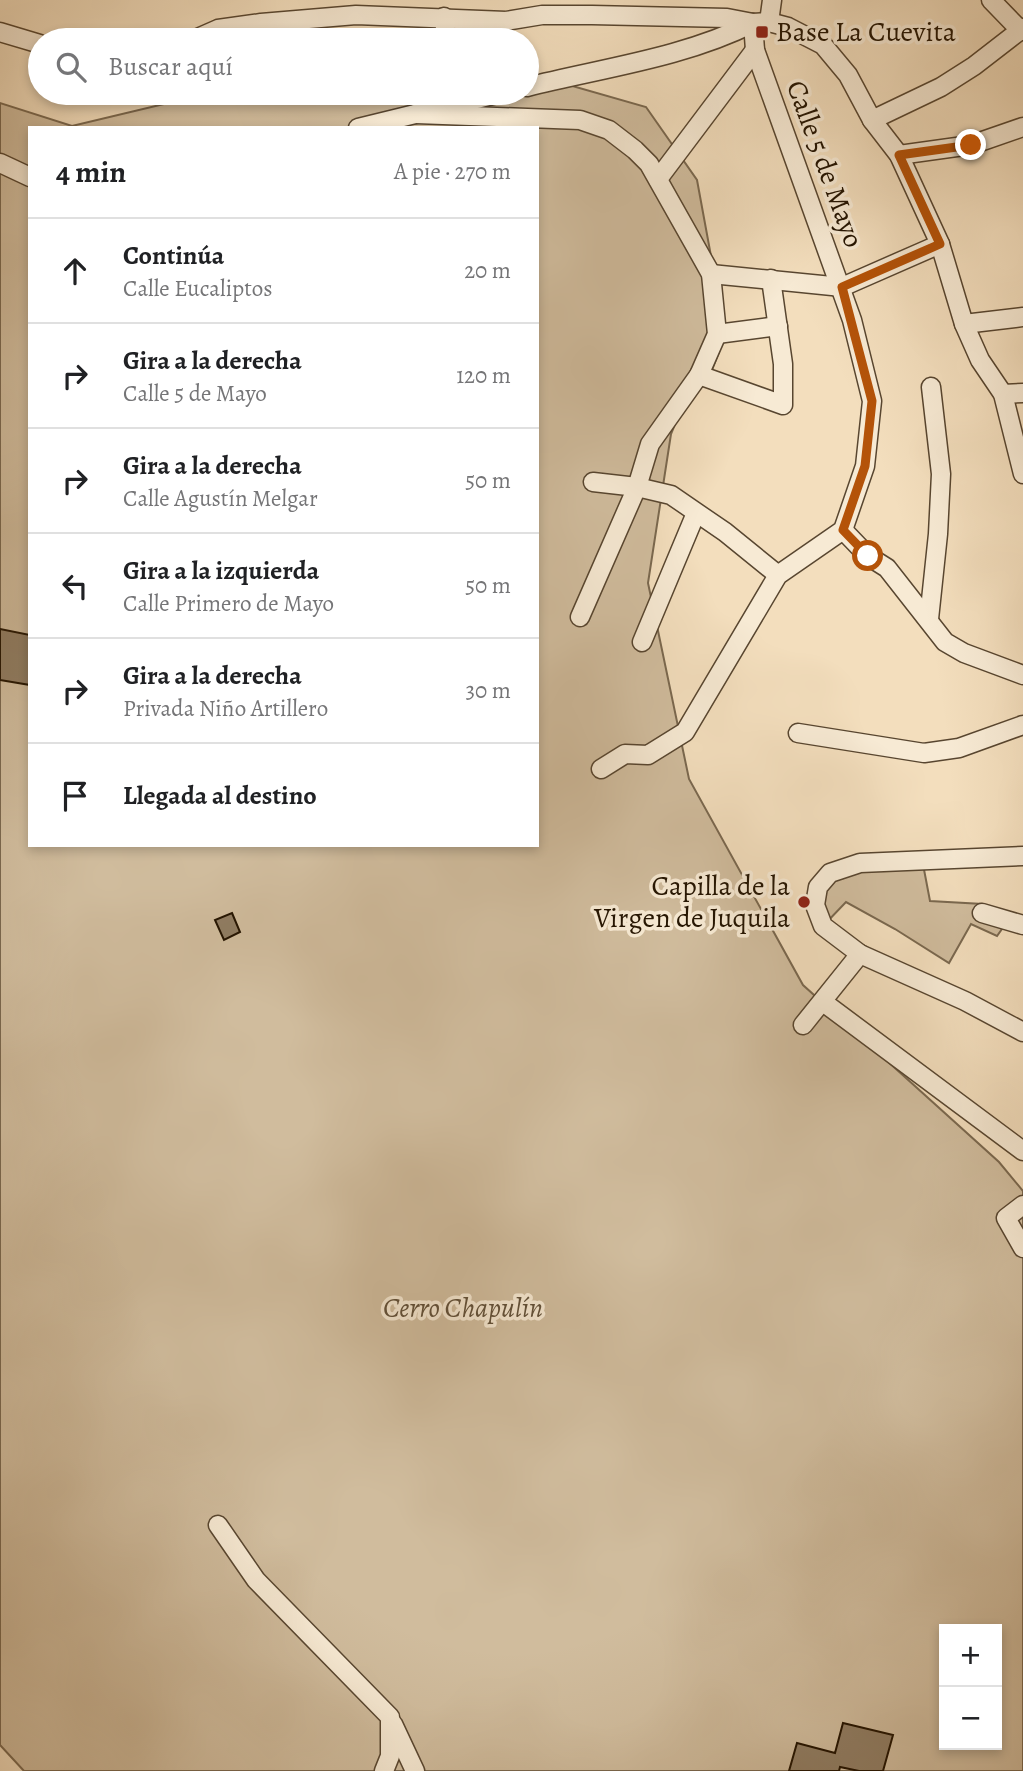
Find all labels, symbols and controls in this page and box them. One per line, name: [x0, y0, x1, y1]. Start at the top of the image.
place label: Base La Cuevita: [776, 13, 956, 51]
marker: Base La Cuevita: [754, 24, 770, 40]
search box: [28, 28, 539, 105]
icon: search: [52, 48, 90, 86]
text: Buscar aquí: [108, 49, 233, 84]
street label: Calle 5 de Mayo: [777, 75, 873, 253]
route end: [955, 129, 986, 160]
text: 4 min: [56, 152, 126, 192]
text: A pie · 270 m: [394, 156, 511, 187]
text: Continúa: [123, 238, 224, 273]
icon: ahead: [56, 252, 94, 290]
text: 20 m: [464, 255, 511, 286]
text: Calle Eucaliptos: [123, 273, 273, 304]
text: Gira a la derecha: [123, 343, 302, 378]
icon: right: [56, 357, 94, 395]
text: 120 m: [456, 360, 511, 391]
text: Calle 5 de Mayo: [123, 378, 267, 409]
text: Gira a la derecha: [123, 448, 302, 483]
icon: right: [56, 462, 94, 500]
text: 50 m: [465, 465, 511, 496]
text: Calle Agustín Melgar: [123, 483, 318, 514]
route start: [852, 540, 883, 571]
text: Gira a la izquierda: [123, 553, 319, 588]
icon: left: [56, 567, 94, 605]
text: 50 m: [465, 570, 511, 601]
text: Calle Primero de Mayo: [123, 588, 334, 619]
text: Gira a la derecha: [123, 658, 302, 693]
icon: right: [56, 672, 94, 710]
text: 30 m: [465, 675, 511, 706]
text: Privada Niño Artillero: [123, 693, 328, 724]
icon: arrive: [56, 777, 94, 815]
text: Llegada al destino: [123, 778, 317, 813]
place label: Capilla de la Virgen de Juquila: [593, 867, 790, 937]
marker: Capilla de la Virgen de Juquila: [796, 894, 812, 910]
park label: Cerro Chapulín: [383, 1289, 543, 1327]
map controls: [939, 1624, 1002, 1750]
button: +: [939, 1624, 1002, 1687]
button: −: [939, 1687, 1002, 1750]

